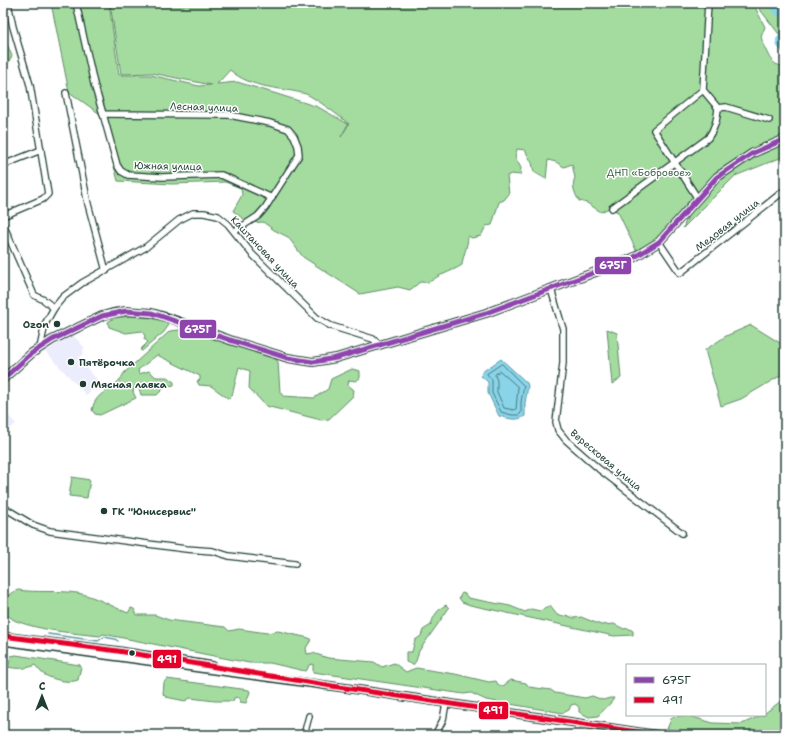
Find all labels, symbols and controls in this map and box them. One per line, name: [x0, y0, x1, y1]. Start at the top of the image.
street label: Лесная улица: [170, 99, 239, 115]
street label: Южная улица: [134, 159, 203, 173]
park label: ДНП «Бобровое»: [607, 166, 691, 179]
street label: Медовая улица: [692, 195, 762, 254]
street label: Каштановая улица: [228, 213, 302, 292]
line badge: 675Г: [594, 256, 632, 275]
text: 675Г: [599, 258, 627, 273]
place label: Ozon: [23, 318, 49, 331]
marker: Ozon: [52, 319, 62, 329]
line badge: 675Г: [179, 319, 217, 339]
text: 675Г: [184, 322, 212, 337]
place label: Пятёрочка: [79, 356, 135, 369]
marker: Пятёрочка: [66, 357, 76, 367]
place label: Мясная лавка: [91, 378, 167, 391]
marker: Мясная лавка: [78, 379, 88, 389]
street label: Вересковая улица: [568, 426, 645, 494]
place label: ГК "Юнисервис": [112, 505, 196, 518]
marker: ГК "Юнисервис": [99, 506, 109, 516]
unlabelled marker: [127, 648, 137, 658]
line badge: 491: [152, 649, 182, 669]
text: 491: [157, 652, 177, 667]
legend: [626, 664, 766, 716]
text: 675Г: [662, 672, 691, 688]
north arrow: [22, 676, 62, 716]
text: С: [39, 679, 46, 694]
text: 491: [662, 692, 683, 708]
line badge: 491: [478, 701, 509, 720]
text: 491: [483, 703, 503, 718]

